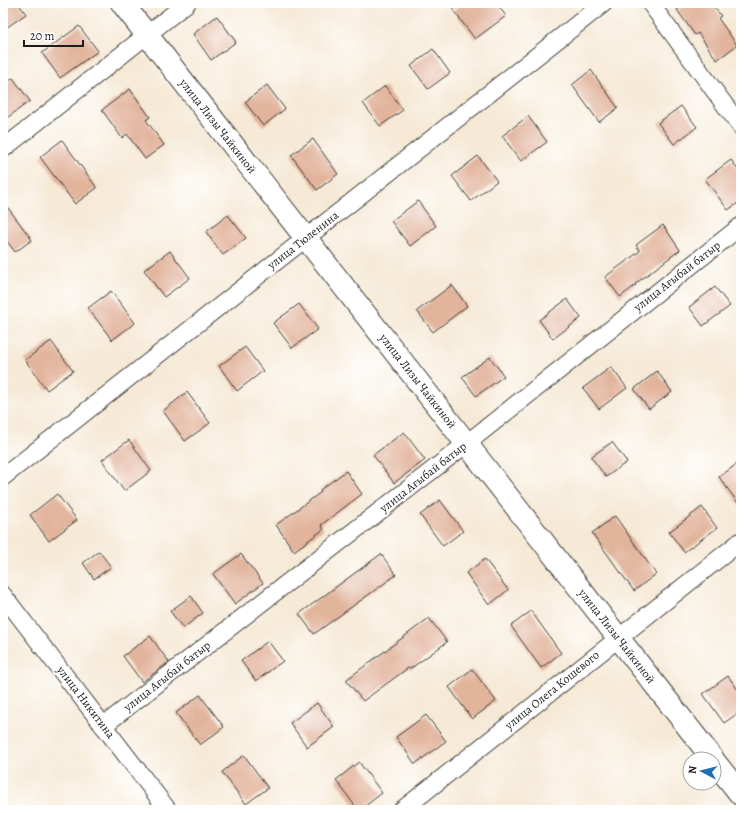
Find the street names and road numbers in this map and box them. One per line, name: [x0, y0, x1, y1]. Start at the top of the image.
street label: улица Лизы Чайкиной: [175, 75, 260, 177]
street label: улица Тюленина: [263, 207, 342, 273]
street label: улица Ағыбай батыр: [630, 237, 724, 316]
street label: улица Лизы Чайкиной: [375, 330, 460, 432]
street label: улица Ағыбай батыр: [376, 438, 470, 517]
street label: улица Лизы Чайкиной: [574, 585, 659, 687]
street label: улица Ағыбай батыр: [120, 637, 214, 716]
street label: улица Олега Кошевого: [501, 647, 603, 734]
street label: улица Никитина: [53, 662, 119, 742]

